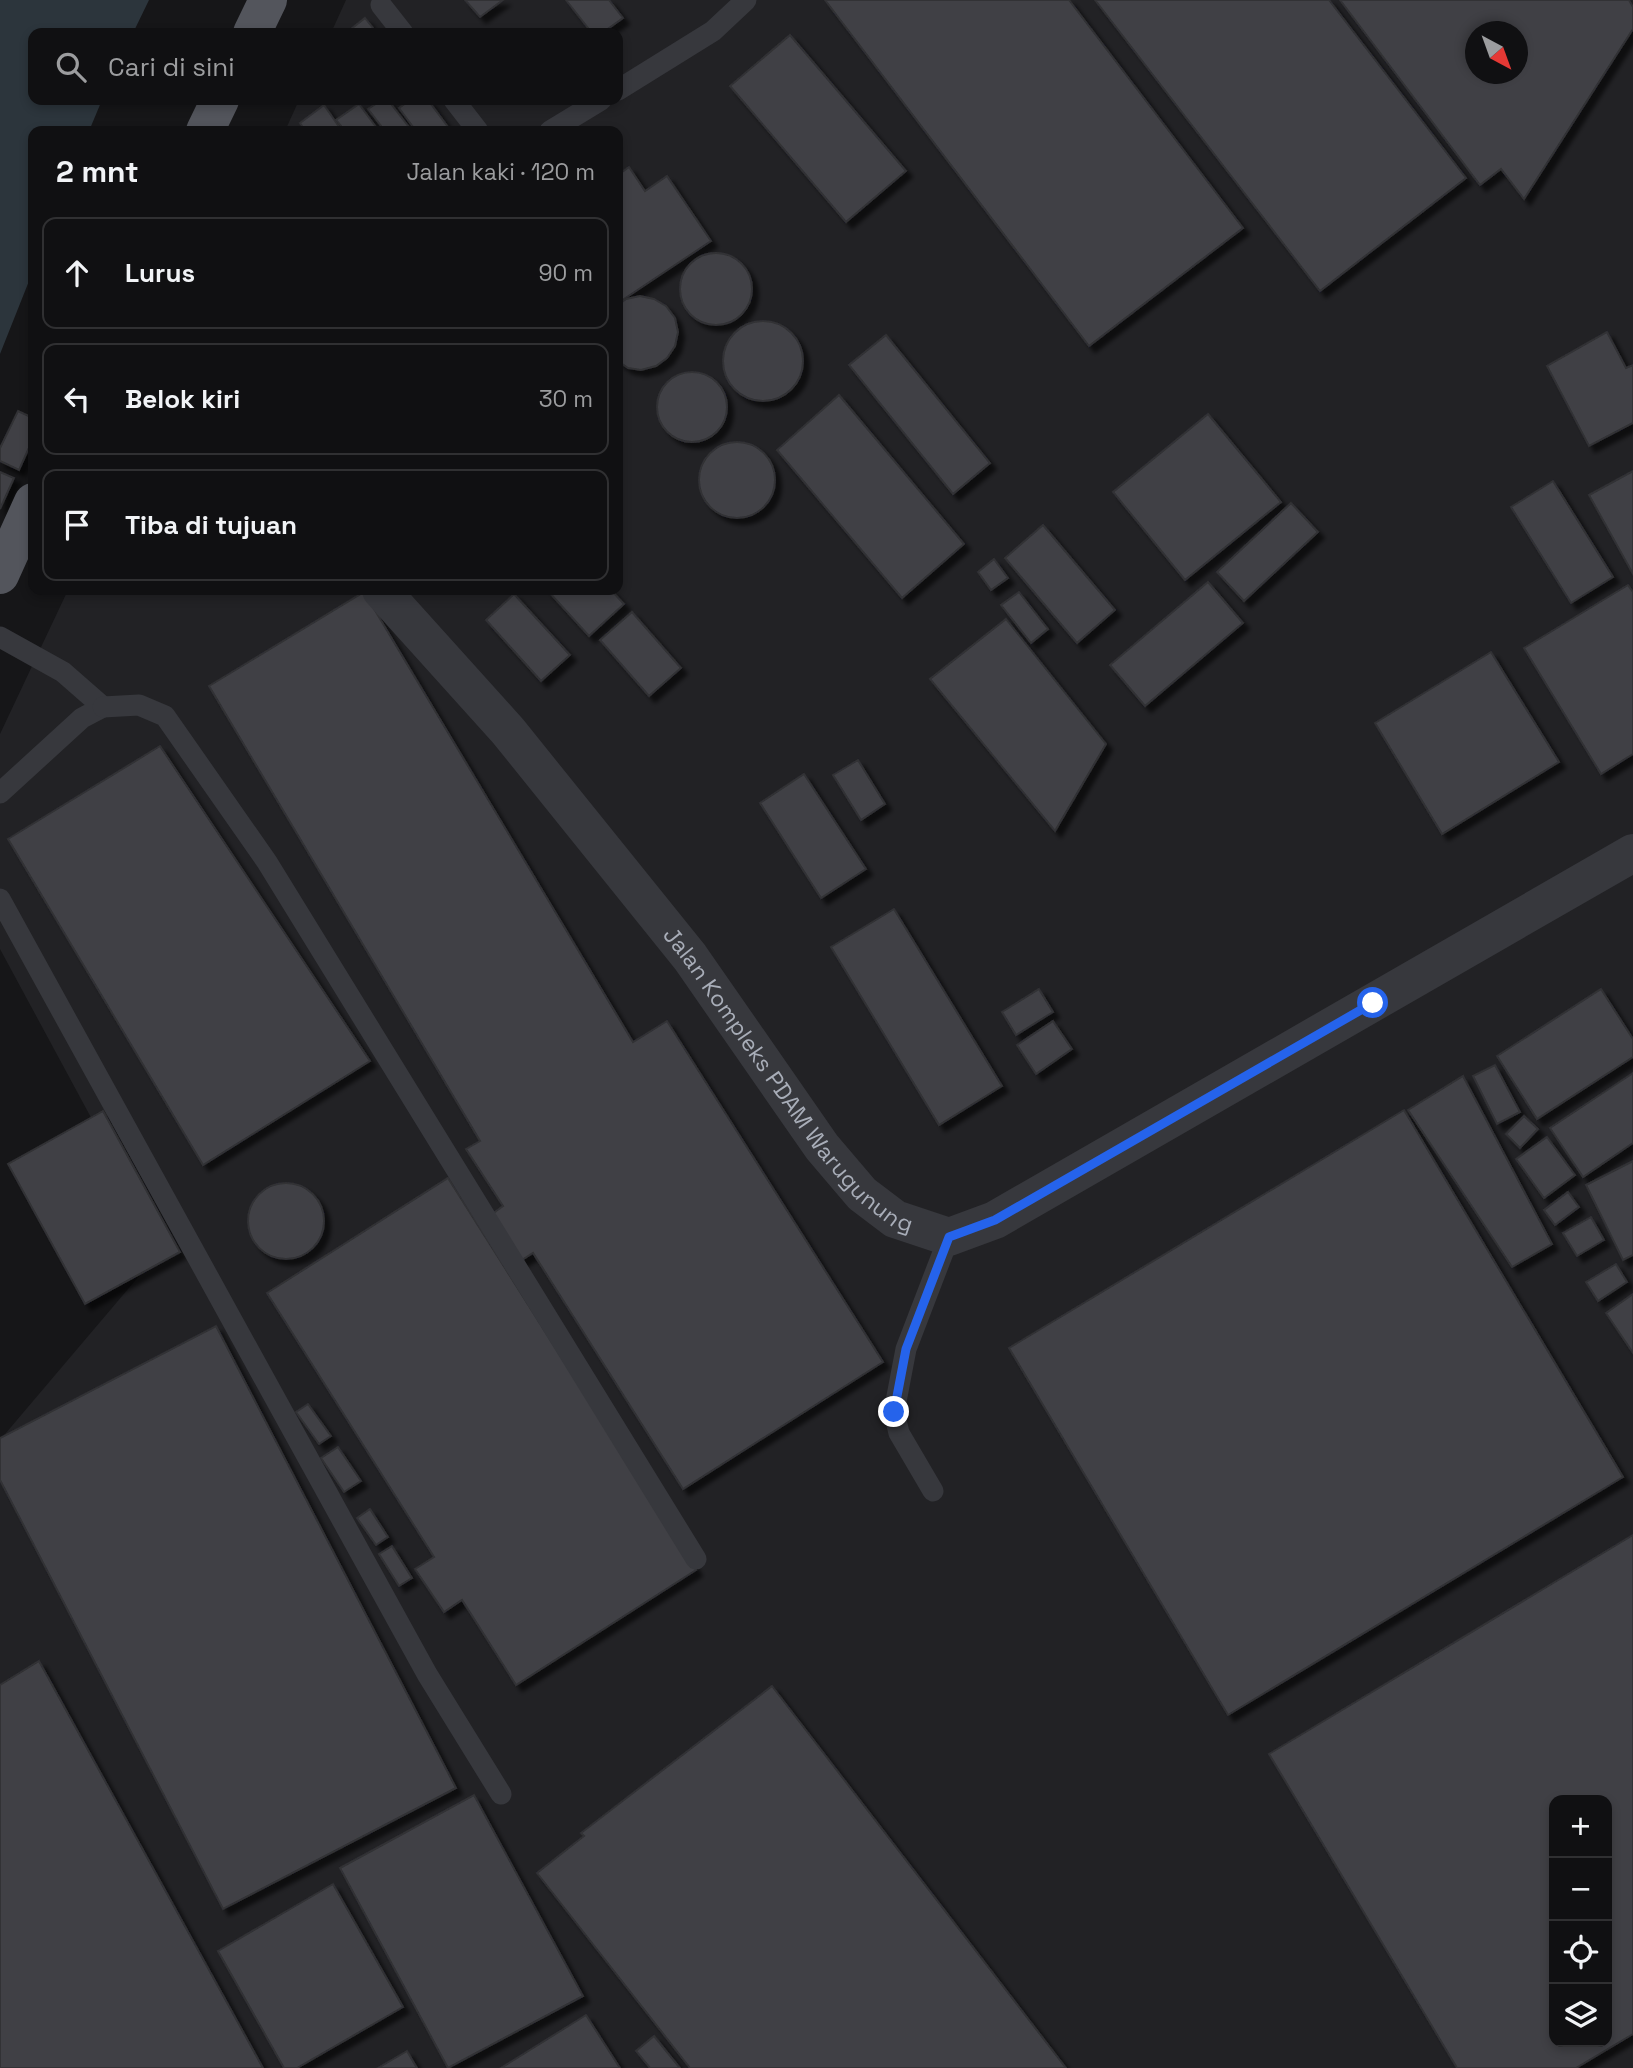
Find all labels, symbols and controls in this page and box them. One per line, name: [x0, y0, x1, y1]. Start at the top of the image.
north arrow: [1465, 21, 1528, 84]
search box: [28, 28, 623, 105]
icon: search: [52, 48, 90, 86]
text: Cari di sini: [108, 50, 235, 84]
text: 2 mnt: [56, 152, 139, 191]
text: Jalan kaki · 120 m: [406, 157, 595, 187]
icon: ahead: [58, 254, 96, 292]
text: Lurus: [125, 256, 195, 290]
text: 90 m: [538, 258, 593, 288]
icon: left: [58, 380, 96, 418]
text: Belok kiri: [125, 382, 240, 416]
text: 30 m: [539, 384, 593, 414]
icon: arrive: [58, 506, 96, 544]
text: Tiba di tujuan: [125, 508, 297, 542]
street label: Jalan Kompleks PDAM Warugunung: [657, 921, 917, 1239]
route start: [1357, 987, 1388, 1018]
route end: [878, 1396, 909, 1427]
map controls: [1549, 1795, 1612, 2047]
button: +: [1549, 1795, 1612, 1858]
button: −: [1549, 1858, 1612, 1921]
button: locate: [1549, 1921, 1612, 1984]
button: layers: [1549, 1984, 1612, 2047]

